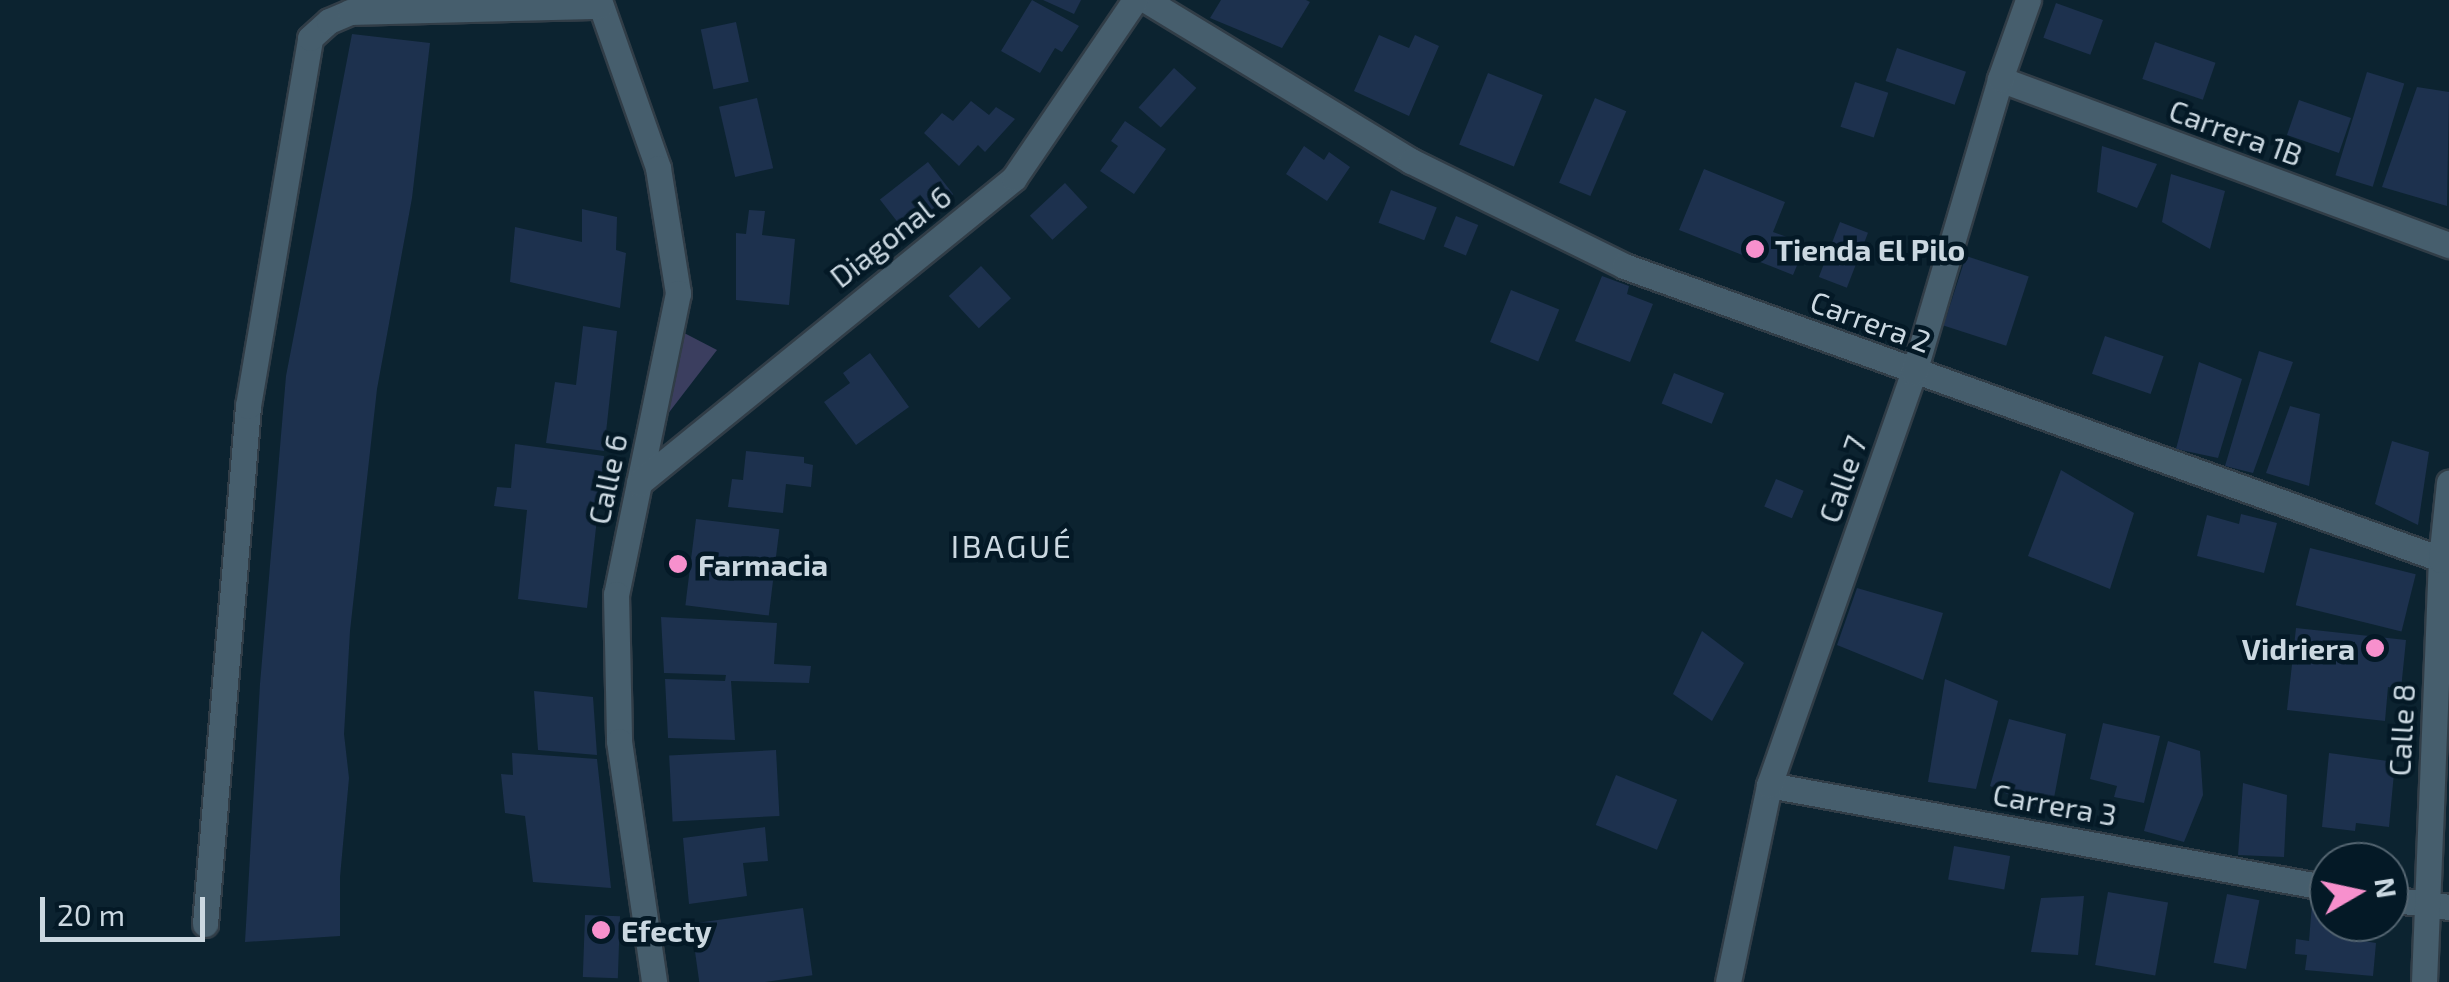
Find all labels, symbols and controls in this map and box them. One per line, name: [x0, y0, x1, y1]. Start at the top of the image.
street label: Carrera 1B: [2164, 91, 2308, 173]
street label: Diagonal 6: [822, 177, 958, 295]
place label: Tienda El Pilo: [1775, 231, 1966, 267]
marker: Tienda El Pilo: [1744, 238, 1766, 260]
street label: Carrera 2: [1806, 283, 1936, 359]
street label: Calle 6: [580, 431, 634, 527]
street label: Calle 7: [1810, 431, 1874, 527]
district label: IBAGUÉ: [951, 526, 1073, 564]
place label: Farmacia: [698, 546, 828, 582]
marker: Farmacia: [667, 553, 689, 575]
place label: Vidriera: [2242, 630, 2355, 666]
marker: Vidriera: [2364, 637, 2386, 659]
street label: Calle 8: [2381, 683, 2421, 777]
street label: Carrera 3: [1990, 775, 2120, 833]
north arrow: [2309, 842, 2409, 942]
text: N: [2368, 875, 2405, 900]
scale bar: [45, 877, 210, 939]
text: 20 m: [57, 896, 125, 932]
place label: Efecty: [621, 912, 712, 948]
marker: Efecty: [590, 919, 612, 941]

